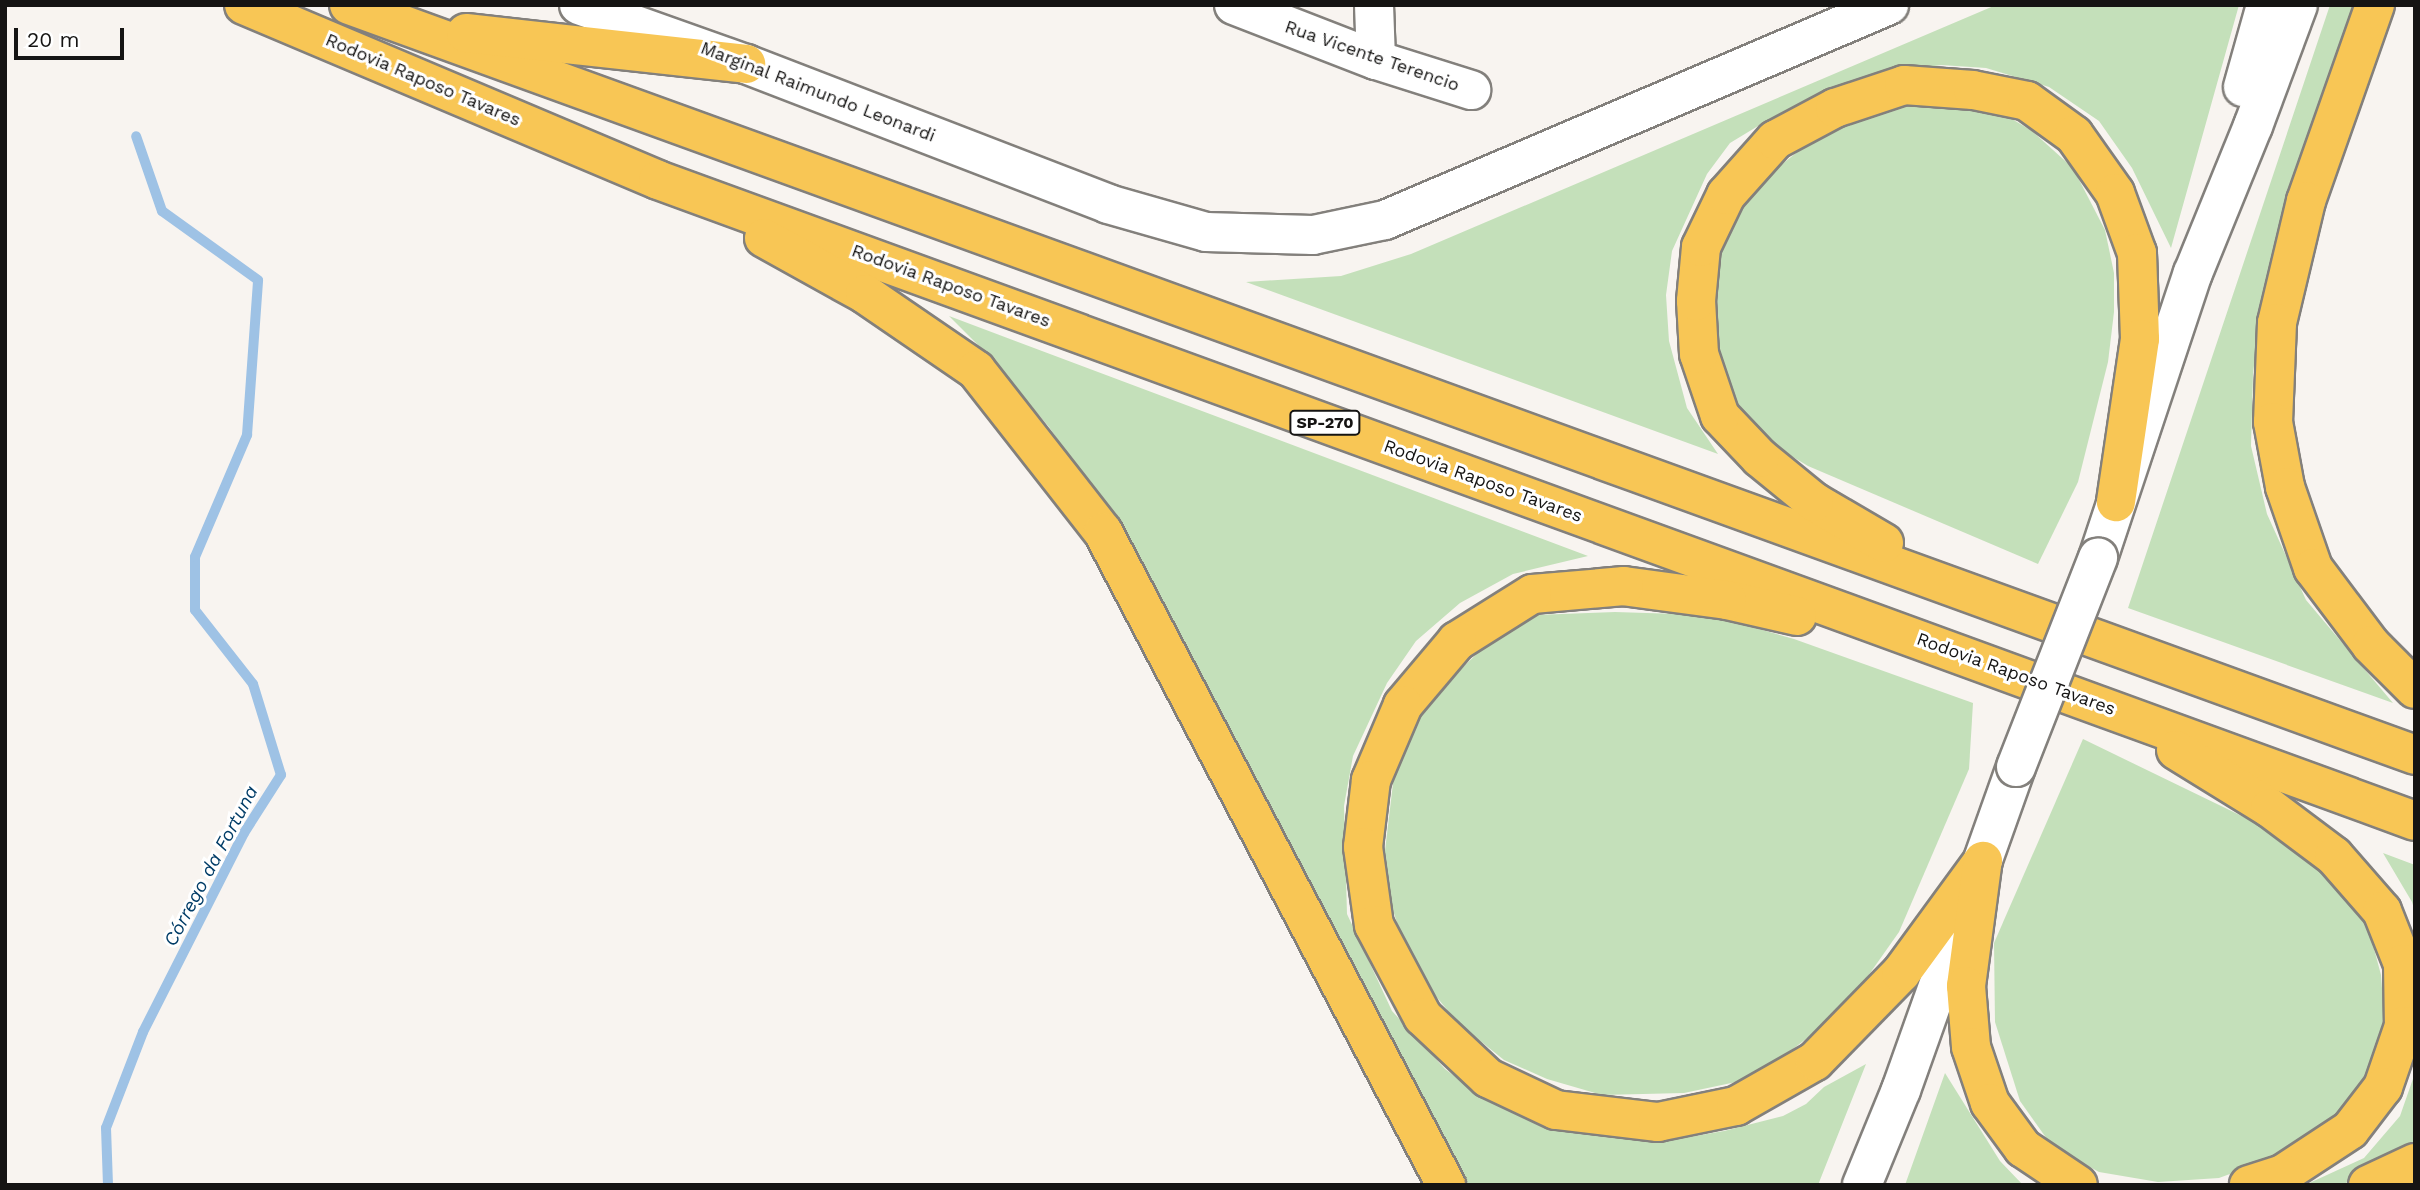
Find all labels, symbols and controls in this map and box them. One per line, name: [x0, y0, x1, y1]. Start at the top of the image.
scale bar: [18, 14, 128, 58]
street label: Rua Vicente Terencio: [1281, 16, 1463, 96]
text: 20 m: [27, 27, 79, 52]
street label: Rodovia Raposo Tavares: [322, 29, 524, 131]
street label: Marginal Raimundo Leonardi: [697, 37, 939, 147]
street label: Rodovia Raposo Tavares: [848, 240, 1054, 332]
road number: SP-270: [1288, 410, 1362, 436]
street label: Rodovia Raposo Tavares: [1380, 435, 1586, 527]
street label: Rodovia Raposo Tavares: [1913, 628, 2119, 720]
water label: Córrego da Fortuna: [159, 782, 263, 950]

